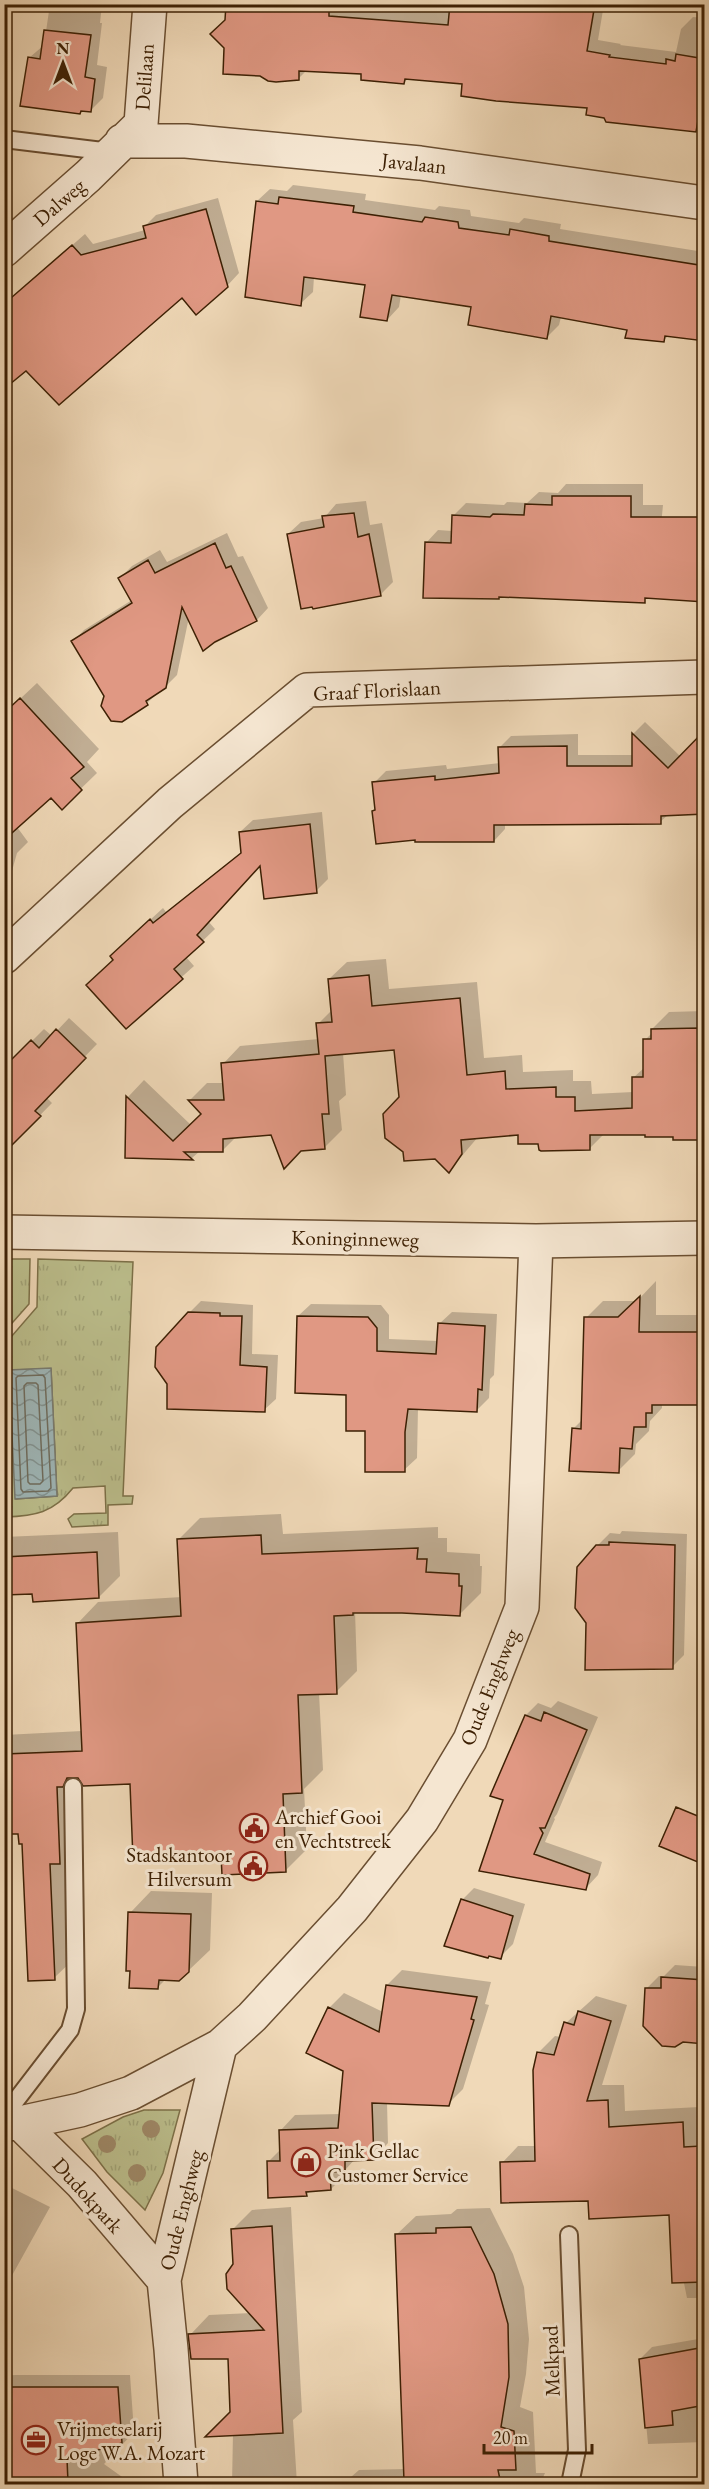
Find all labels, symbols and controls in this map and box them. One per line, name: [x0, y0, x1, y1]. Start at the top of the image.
north arrow: [33, 33, 93, 93]
text: N: [57, 38, 70, 59]
street label: Delilaan: [128, 43, 160, 111]
street label: Javalaan: [378, 146, 448, 180]
street label: Dalweg: [27, 171, 91, 232]
street label: Graaf Florislaan: [312, 673, 442, 707]
street label: Koninginneweg: [291, 1223, 420, 1253]
street label: Oude Enghweg: [453, 1624, 525, 1749]
place label: Archief Gooi en Vechtstreek: [274, 1803, 392, 1854]
public building icon: Archief Gooi en Vechtstreek: [238, 1812, 270, 1844]
place label: Stadskantoor Hilversum: [126, 1841, 232, 1892]
public building icon: Stadskantoor Hilversum: [237, 1850, 269, 1882]
place label: Pink Gellac Customer Service: [327, 2137, 468, 2188]
street label: Oude Enghweg: [153, 2146, 209, 2273]
shop icon: Pink Gellac Customer Service: [290, 2146, 322, 2178]
street label: Dudokpark: [47, 2151, 130, 2240]
street label: Melkpad: [536, 2325, 566, 2397]
place label: Vrijmetselarij Loge W.A. Mozart: [57, 2415, 206, 2466]
scale bar: [484, 2417, 592, 2455]
office icon: Vrijmetselarij Loge W.A. Mozart: [20, 2424, 52, 2456]
text: 20 m: [493, 2426, 528, 2449]

